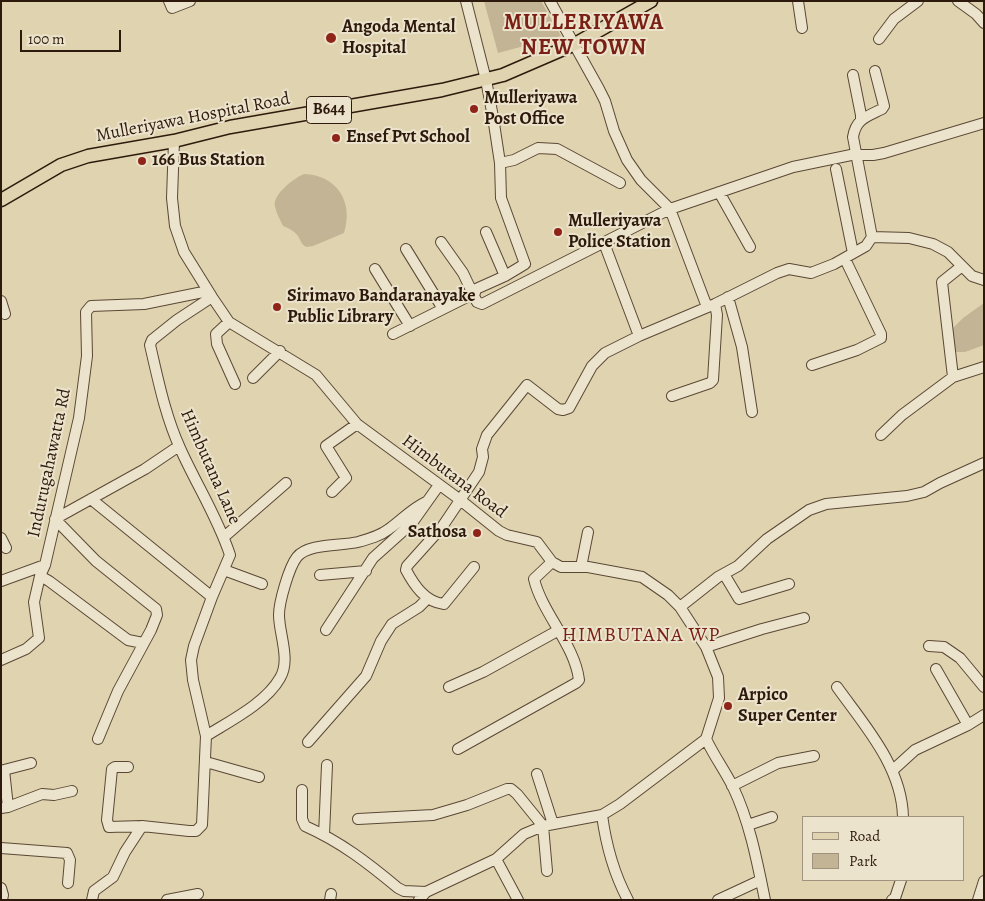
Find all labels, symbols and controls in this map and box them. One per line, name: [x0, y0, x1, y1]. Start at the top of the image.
district label: MULLERIYAWA NEW TOWN: [502, 11, 666, 62]
place label: Angoda Mental Hospital: [342, 17, 456, 59]
scale bar: [22, 20, 124, 52]
text: 100 m: [28, 29, 65, 49]
marker: Angoda Mental Hospital: [324, 31, 338, 45]
place label: Mulleriyawa Post Office: [484, 88, 577, 130]
street label: Mulleriyawa Hospital Road: [94, 89, 292, 147]
road number: B644: [306, 96, 352, 124]
marker: Mulleriyawa Post Office: [468, 103, 480, 115]
place label: Ensef Pvt School: [346, 127, 470, 149]
marker: Ensef Pvt School: [330, 132, 342, 144]
place label: 166 Bus Station: [152, 150, 265, 172]
marker: 166 Bus Station: [136, 155, 148, 167]
place label: Mulleriyawa Police Station: [568, 211, 671, 253]
marker: Mulleriyawa Police Station: [552, 226, 564, 238]
place label: Sirimavo Bandaranayake Public Library: [287, 286, 476, 328]
marker: Sirimavo Bandaranayake Public Library: [271, 301, 283, 313]
street label: Indurugahawatta Rd: [24, 387, 76, 539]
street label: Himbutana Lane: [175, 406, 245, 528]
street label: Himbutana Road: [397, 430, 511, 524]
place label: Sathosa: [408, 522, 467, 544]
marker: Sathosa: [471, 527, 483, 539]
district label: HIMBUTANA WP: [560, 624, 722, 648]
place label: Arpico Super Center: [738, 685, 837, 728]
marker: Arpico Super Center: [722, 700, 734, 712]
legend: [802, 816, 965, 881]
text: Road: [849, 826, 880, 846]
text: Park: [849, 851, 877, 871]

